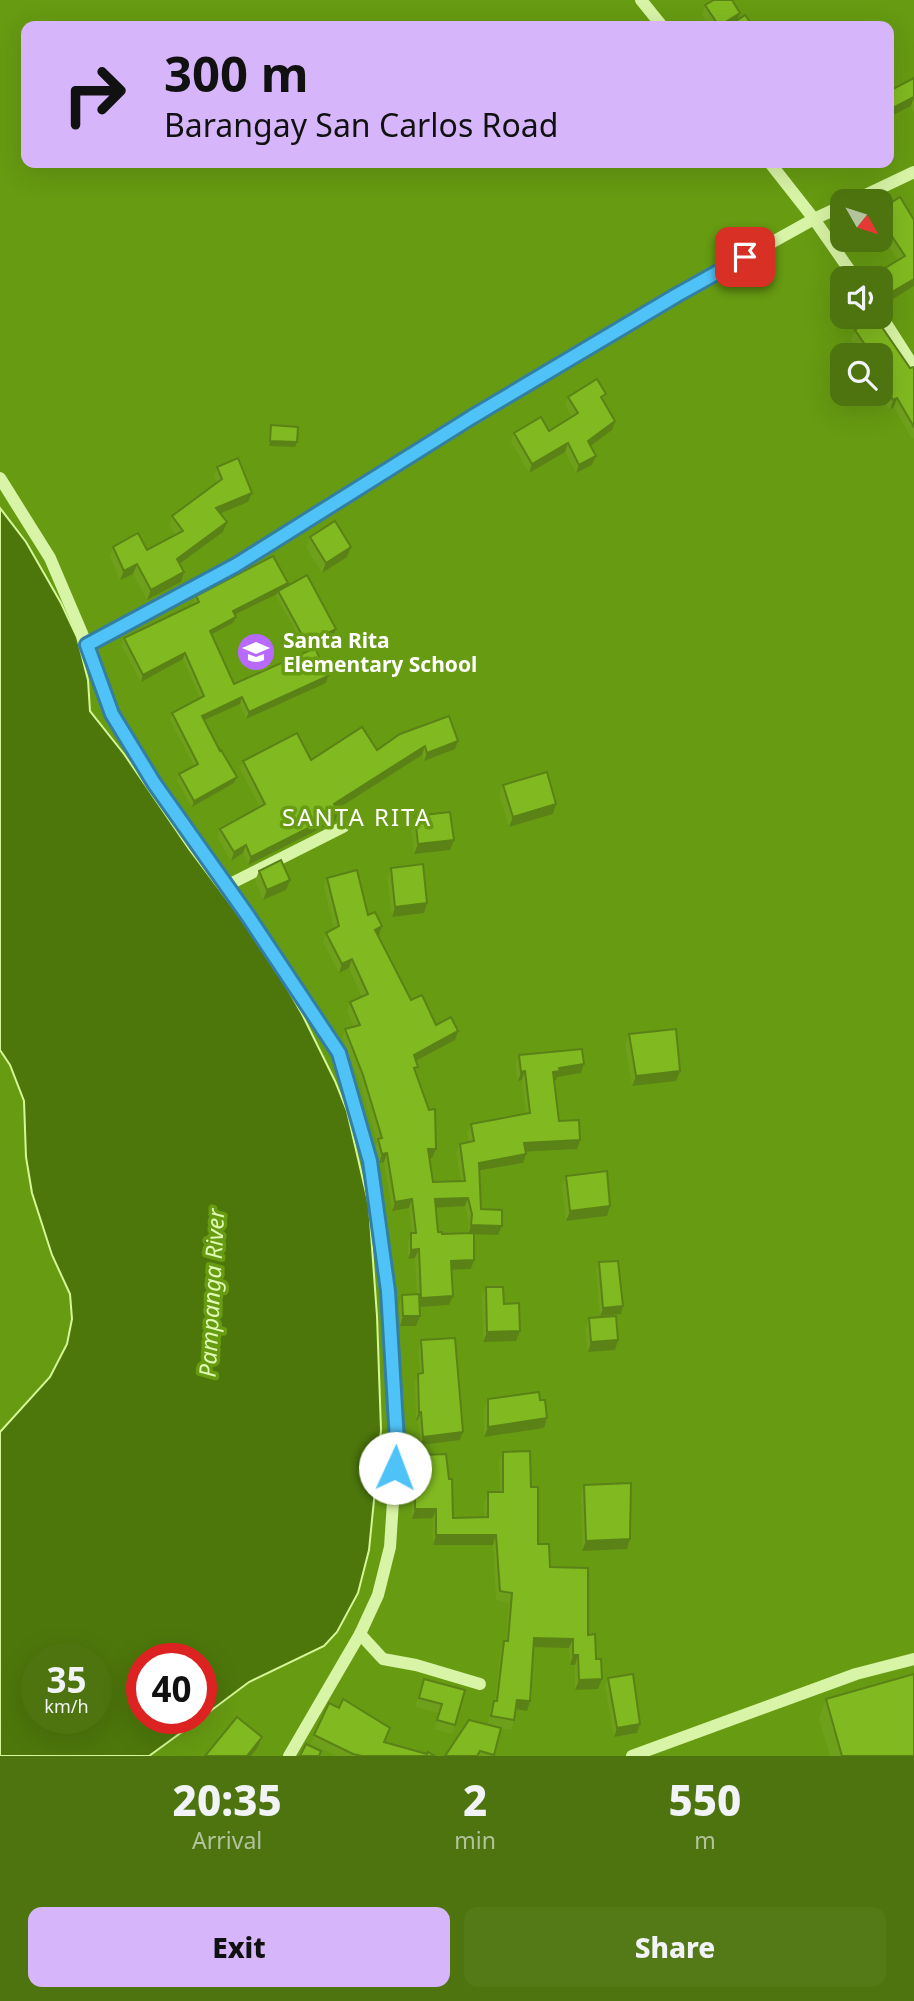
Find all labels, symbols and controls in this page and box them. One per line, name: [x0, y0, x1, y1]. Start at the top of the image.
text: 300 m: [164, 40, 309, 106]
icon: right: [49, 49, 140, 140]
text: Barangay San Carlos Road: [164, 103, 559, 146]
north arrow: [830, 189, 892, 252]
map controls: [830, 189, 893, 406]
pin: [715, 227, 775, 287]
icon: arrive: [726, 238, 764, 276]
button: sound: [830, 266, 893, 329]
button: search: [830, 343, 893, 406]
place label: Santa Rita Elementary School: [283, 626, 477, 678]
school or university icon: Santa Rita Elementary School: [235, 631, 277, 673]
district label: SANTA RITA: [282, 800, 432, 833]
water label: Pampanga River: [191, 1207, 231, 1378]
position arrow: [358, 1431, 432, 1505]
speed limit sign: 40: [126, 1643, 217, 1734]
text: 35: [46, 1656, 87, 1703]
text: km/h: [44, 1694, 89, 1718]
text: 20:35: [173, 1771, 282, 1828]
text: 2: [463, 1771, 487, 1828]
text: 550: [669, 1771, 741, 1828]
text: Arrival: [192, 1824, 262, 1856]
text: min: [454, 1824, 496, 1856]
text: m: [694, 1824, 716, 1856]
button: Exit: [28, 1907, 450, 1987]
button: Share: [464, 1907, 886, 1987]

